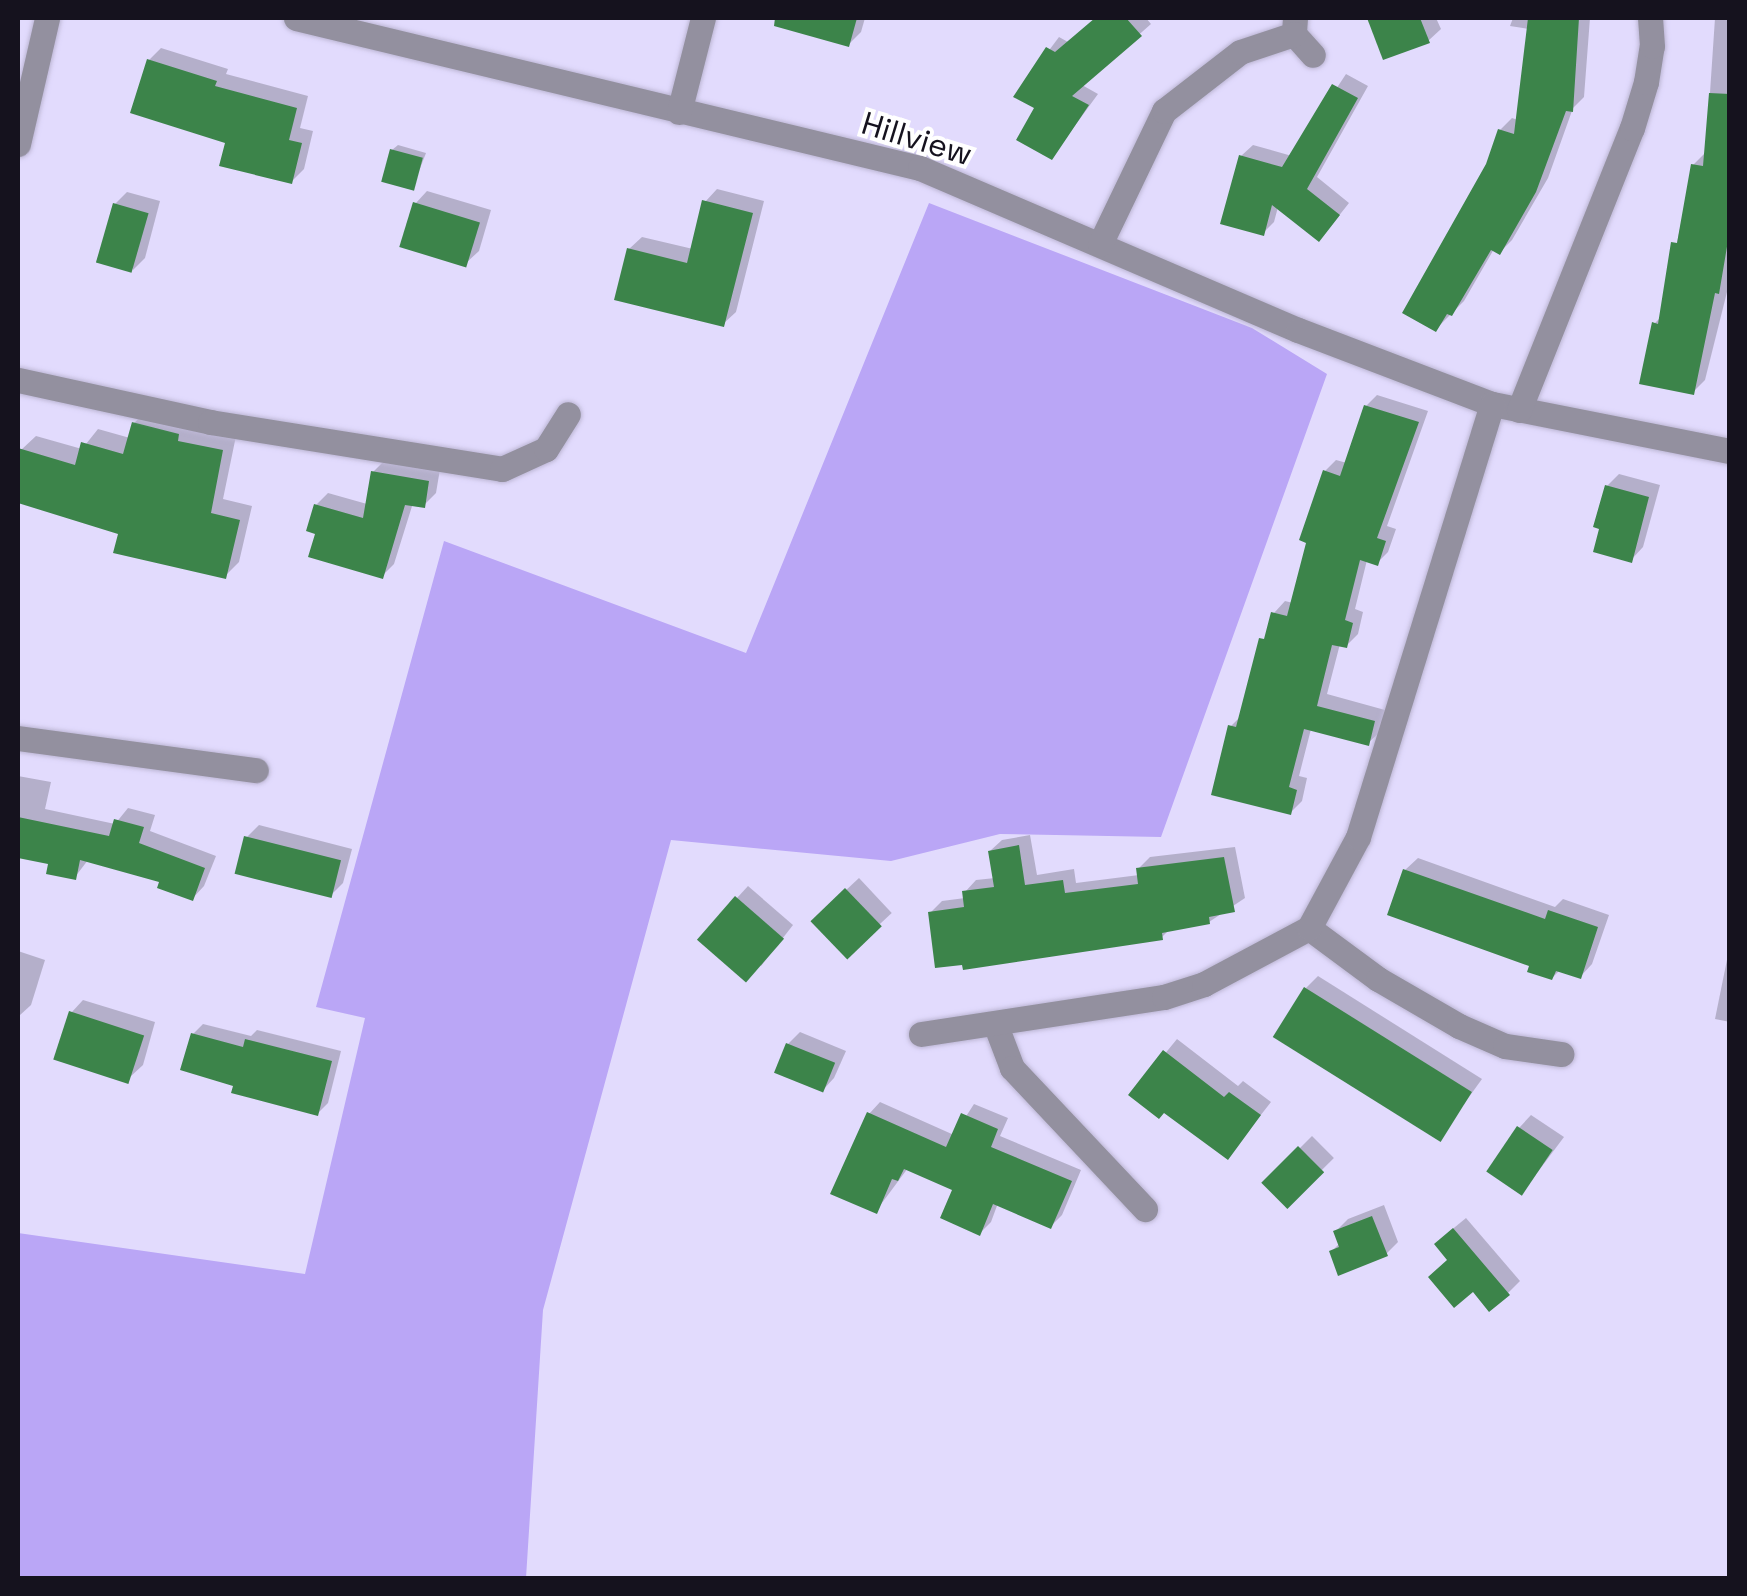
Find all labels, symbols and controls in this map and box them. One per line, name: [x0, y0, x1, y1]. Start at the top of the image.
street label: Hillview: [857, 104, 977, 174]

